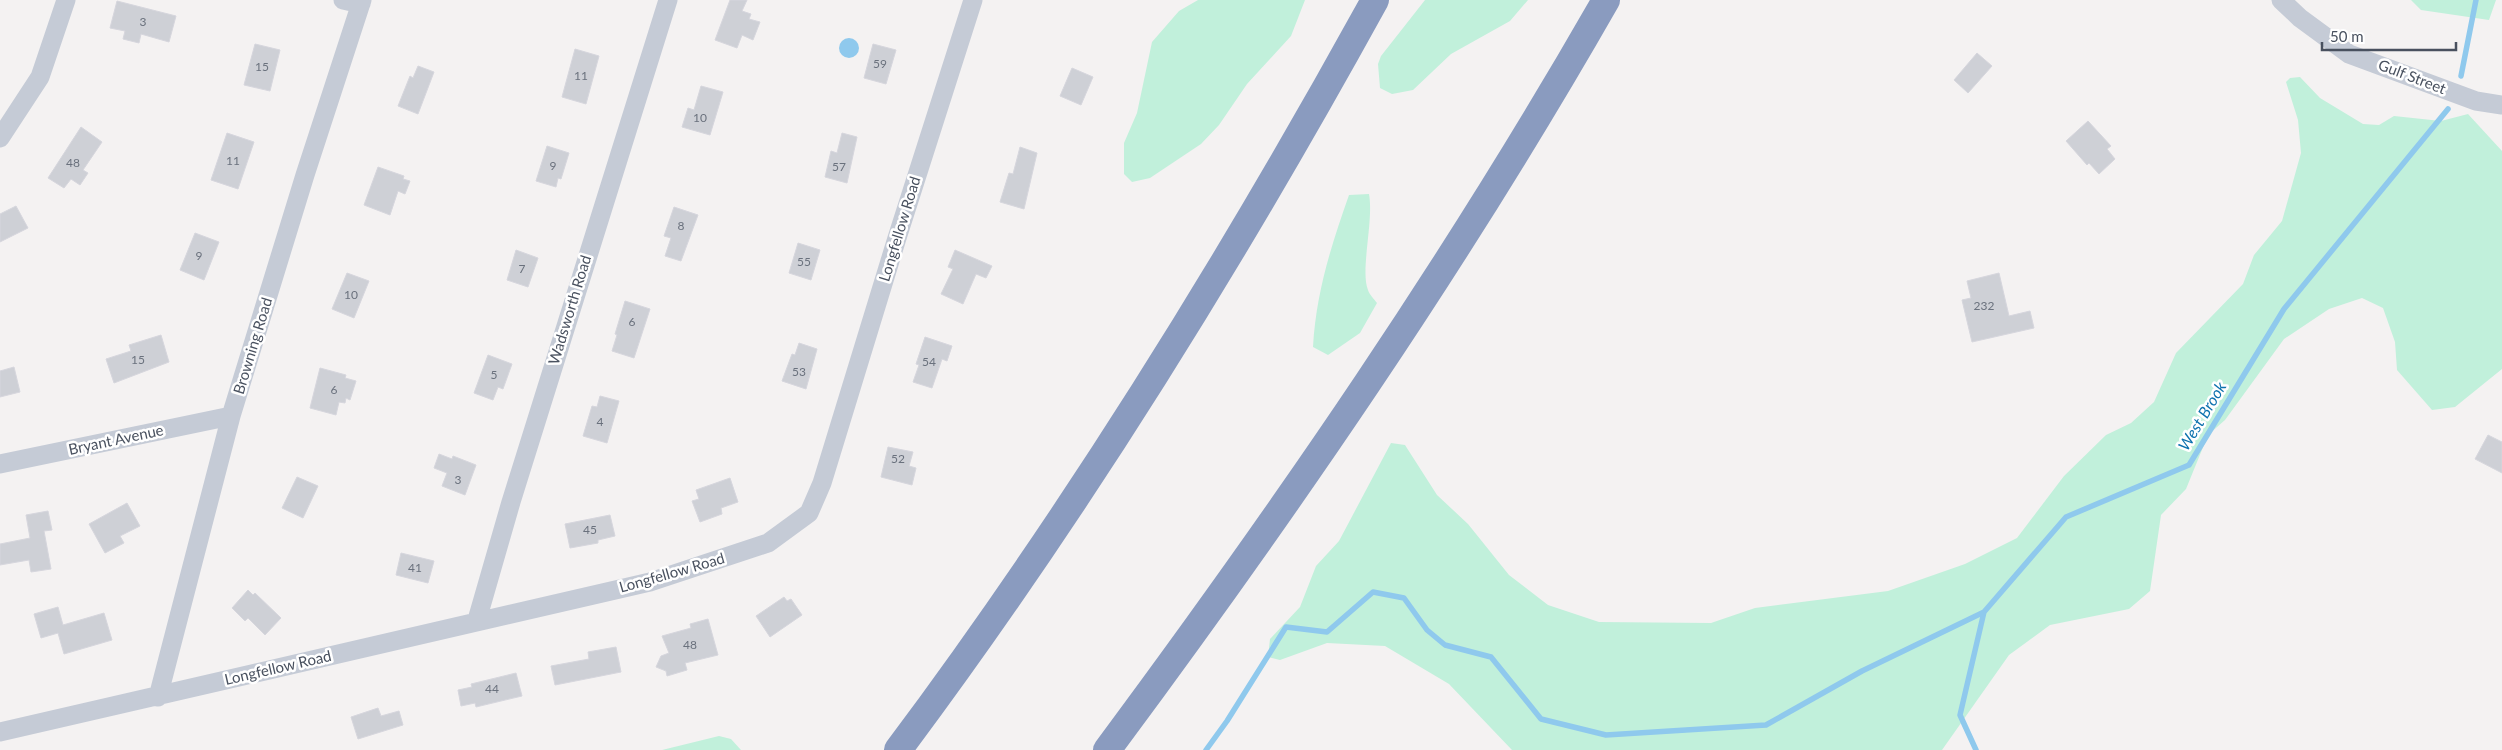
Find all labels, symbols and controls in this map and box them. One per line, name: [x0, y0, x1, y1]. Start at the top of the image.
house number: 3: [140, 14, 147, 29]
scale bar: [2322, 20, 2456, 52]
text: 50 m: [2330, 27, 2364, 45]
street label: Gulf Street: [2376, 55, 2449, 97]
house number: 59: [873, 56, 887, 71]
house number: 15: [255, 59, 269, 74]
house number: 11: [574, 68, 588, 83]
house number: 10: [693, 110, 707, 125]
house number: 11: [226, 153, 240, 168]
house number: 48: [66, 155, 80, 170]
house number: 9: [550, 158, 557, 173]
house number: 57: [832, 159, 846, 174]
street label: Longfellow Road: [875, 174, 924, 283]
house number: 8: [678, 218, 685, 233]
house number: 9: [196, 248, 203, 263]
street label: Wadsworth Road: [544, 253, 594, 367]
house number: 55: [797, 254, 811, 269]
house number: 7: [519, 261, 526, 276]
house number: 10: [344, 287, 358, 302]
street label: Browning Road: [229, 295, 275, 396]
house number: 232: [1974, 298, 1994, 313]
house number: 6: [629, 314, 636, 329]
house number: 15: [131, 352, 145, 367]
house number: 54: [922, 354, 936, 369]
house number: 53: [792, 364, 806, 379]
house number: 5: [491, 367, 498, 382]
water label: West Brook: [2174, 378, 2230, 454]
house number: 6: [331, 382, 338, 397]
house number: 4: [597, 414, 604, 429]
street label: Bryant Avenue: [67, 420, 165, 458]
house number: 52: [891, 451, 905, 466]
house number: 3: [455, 472, 462, 487]
house number: 45: [583, 522, 597, 537]
street label: Longfellow Road: [617, 548, 727, 596]
house number: 41: [408, 560, 422, 575]
house number: 48: [683, 637, 697, 652]
street label: Longfellow Road: [223, 646, 333, 688]
house number: 44: [485, 681, 499, 696]

